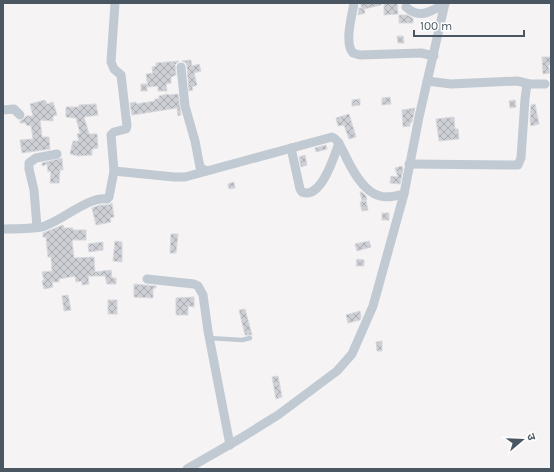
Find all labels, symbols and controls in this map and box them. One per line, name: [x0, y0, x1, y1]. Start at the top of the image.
scale bar: [414, 12, 524, 38]
text: 100 m: [420, 19, 452, 33]
north arrow: [502, 420, 542, 460]
text: उ: [524, 432, 538, 443]

